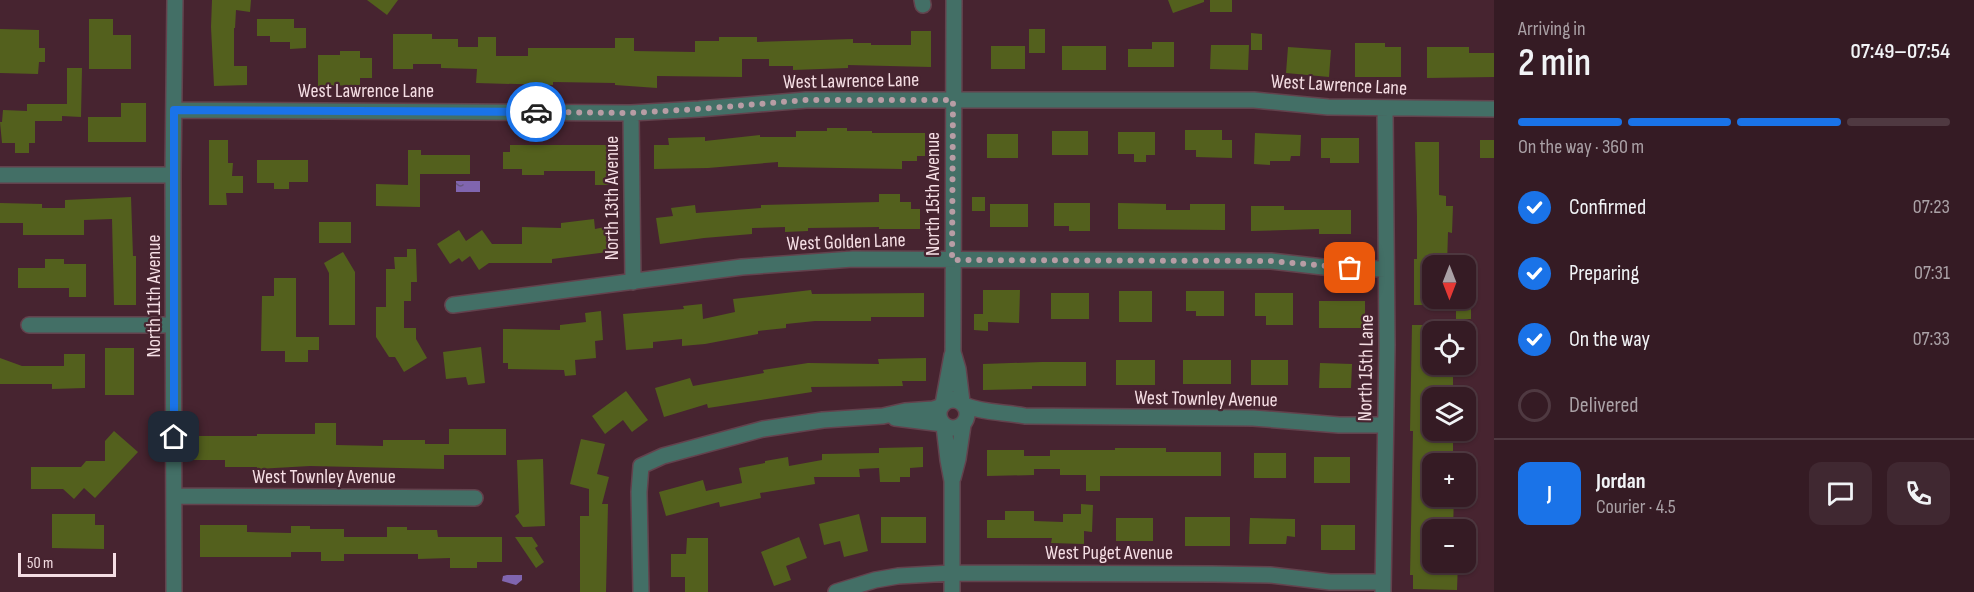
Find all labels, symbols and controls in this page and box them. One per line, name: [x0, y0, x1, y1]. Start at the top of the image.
text: Arriving in: [1518, 17, 1586, 41]
text: 07:49–07:54: [1850, 38, 1950, 65]
text: 2 min: [1518, 40, 1591, 87]
street label: West Lawrence Lane: [783, 68, 919, 94]
street label: West Lawrence Lane: [1270, 69, 1408, 101]
street label: West Lawrence Lane: [298, 79, 434, 103]
courier: [506, 82, 566, 142]
icon: car: [520, 96, 553, 129]
street label: North 15th Avenue: [921, 132, 945, 256]
text: On the way · 360 m: [1518, 135, 1644, 159]
street label: North 13th Avenue: [600, 136, 624, 260]
icon: check: [1518, 191, 1551, 224]
text: Confirmed: [1569, 194, 1646, 221]
text: 07:23: [1913, 195, 1950, 219]
street label: West Golden Lane: [786, 228, 906, 256]
street label: North 11th Avenue: [142, 235, 166, 357]
pin: [1324, 242, 1375, 293]
icon: bag: [1333, 251, 1366, 284]
north arrow: [1422, 255, 1476, 309]
map controls: [1422, 255, 1476, 573]
icon: check: [1518, 257, 1551, 290]
text: Preparing: [1569, 260, 1639, 287]
text: 07:31: [1914, 261, 1950, 285]
street label: North 15th Lane: [1353, 314, 1379, 422]
button: locate: [1422, 321, 1476, 375]
icon: check: [1518, 323, 1551, 356]
text: On the way: [1569, 326, 1650, 353]
text: 07:33: [1913, 327, 1950, 351]
street label: West Townley Avenue: [1134, 386, 1278, 412]
button: layers: [1422, 387, 1476, 441]
text: Delivered: [1569, 392, 1638, 419]
pin: [148, 411, 199, 462]
icon: home: [157, 420, 190, 453]
button: +: [1422, 453, 1476, 507]
button: chat: [1809, 462, 1872, 525]
button: phone: [1887, 462, 1950, 525]
street label: West Townley Avenue: [252, 465, 396, 489]
text: Jordan: [1596, 468, 1645, 495]
text: J: [1547, 480, 1552, 507]
text: Courier · 4.5: [1596, 495, 1676, 519]
button: −: [1422, 519, 1476, 573]
street label: West Puget Avenue: [1045, 541, 1173, 565]
scale bar: [18, 550, 116, 578]
text: 50 m: [27, 554, 53, 573]

